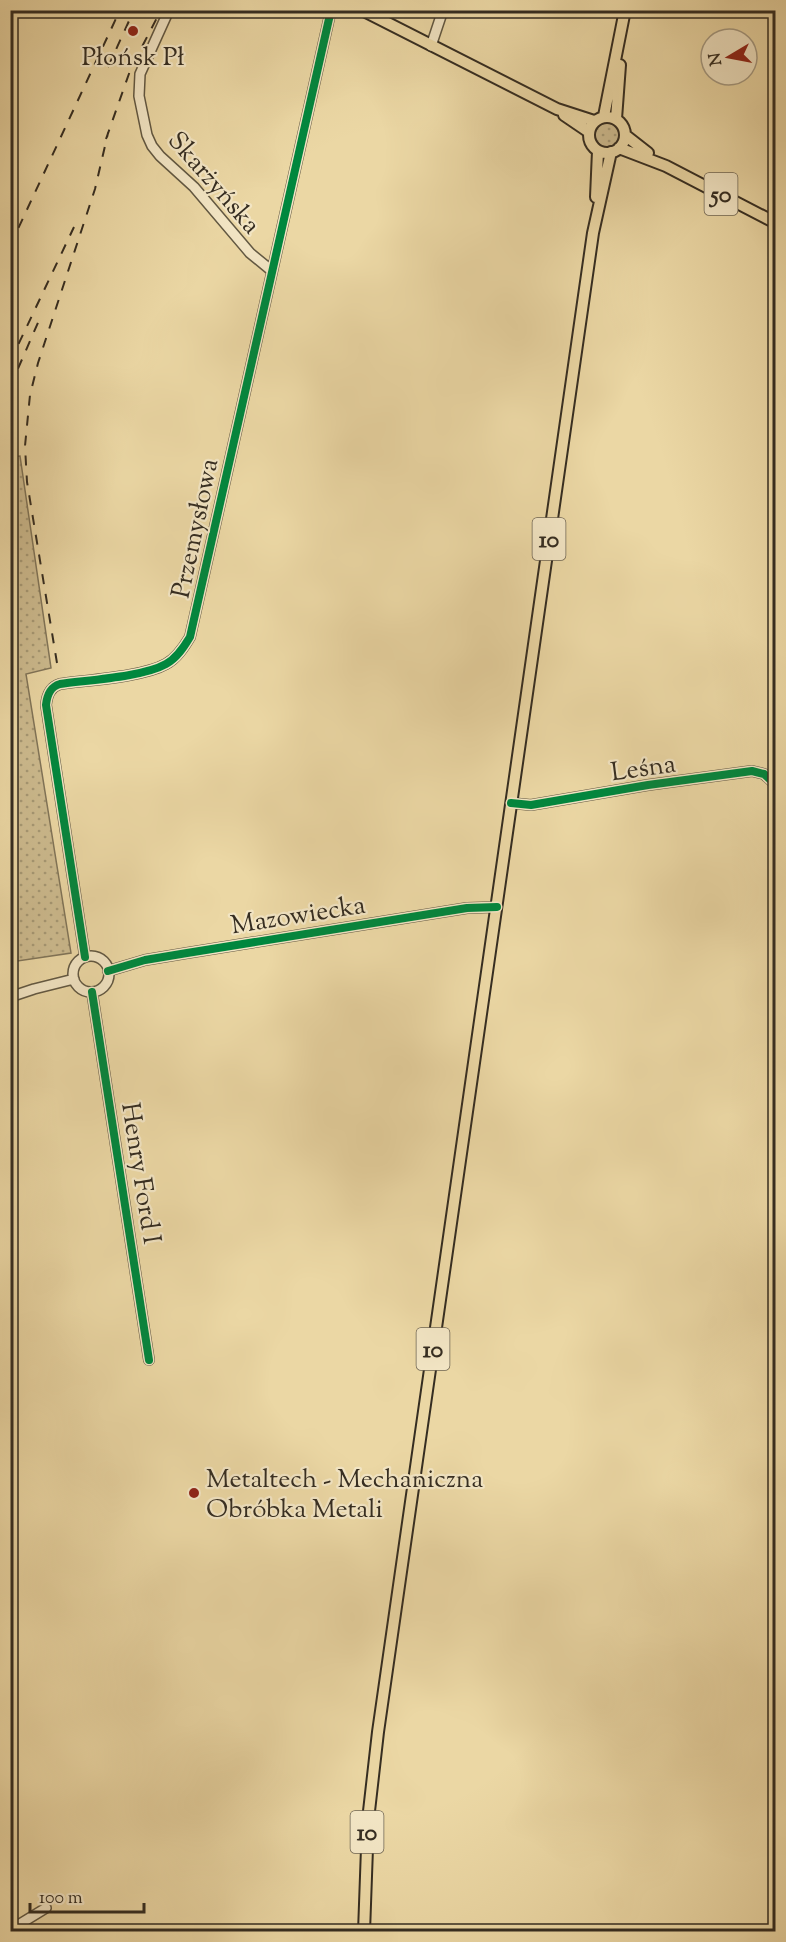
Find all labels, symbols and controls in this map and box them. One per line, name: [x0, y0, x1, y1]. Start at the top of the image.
marker: Płońsk Pł: [126, 24, 140, 38]
north arrow: [699, 27, 759, 87]
place label: Płońsk Pł: [81, 40, 185, 77]
text: N: [704, 51, 729, 67]
street label: Skarżyńska: [158, 124, 268, 243]
road number: 50: [704, 173, 738, 215]
street label: Przemysłowa: [164, 455, 229, 602]
road number: 10: [532, 518, 566, 560]
street label: Leśna: [608, 747, 678, 792]
street label: Mazowiecka: [228, 888, 368, 945]
street label: Henry Ford I: [110, 1100, 169, 1247]
road number: 10: [416, 1328, 450, 1370]
place label: Metaltech - Mechaniczna Obróbka Metali: [206, 1462, 483, 1529]
marker: Metaltech - Mechaniczna Obróbka Metali: [187, 1486, 201, 1500]
road number: 10: [350, 1811, 384, 1853]
scale bar: [30, 1876, 144, 1914]
text: 100 m: [39, 1886, 83, 1912]

